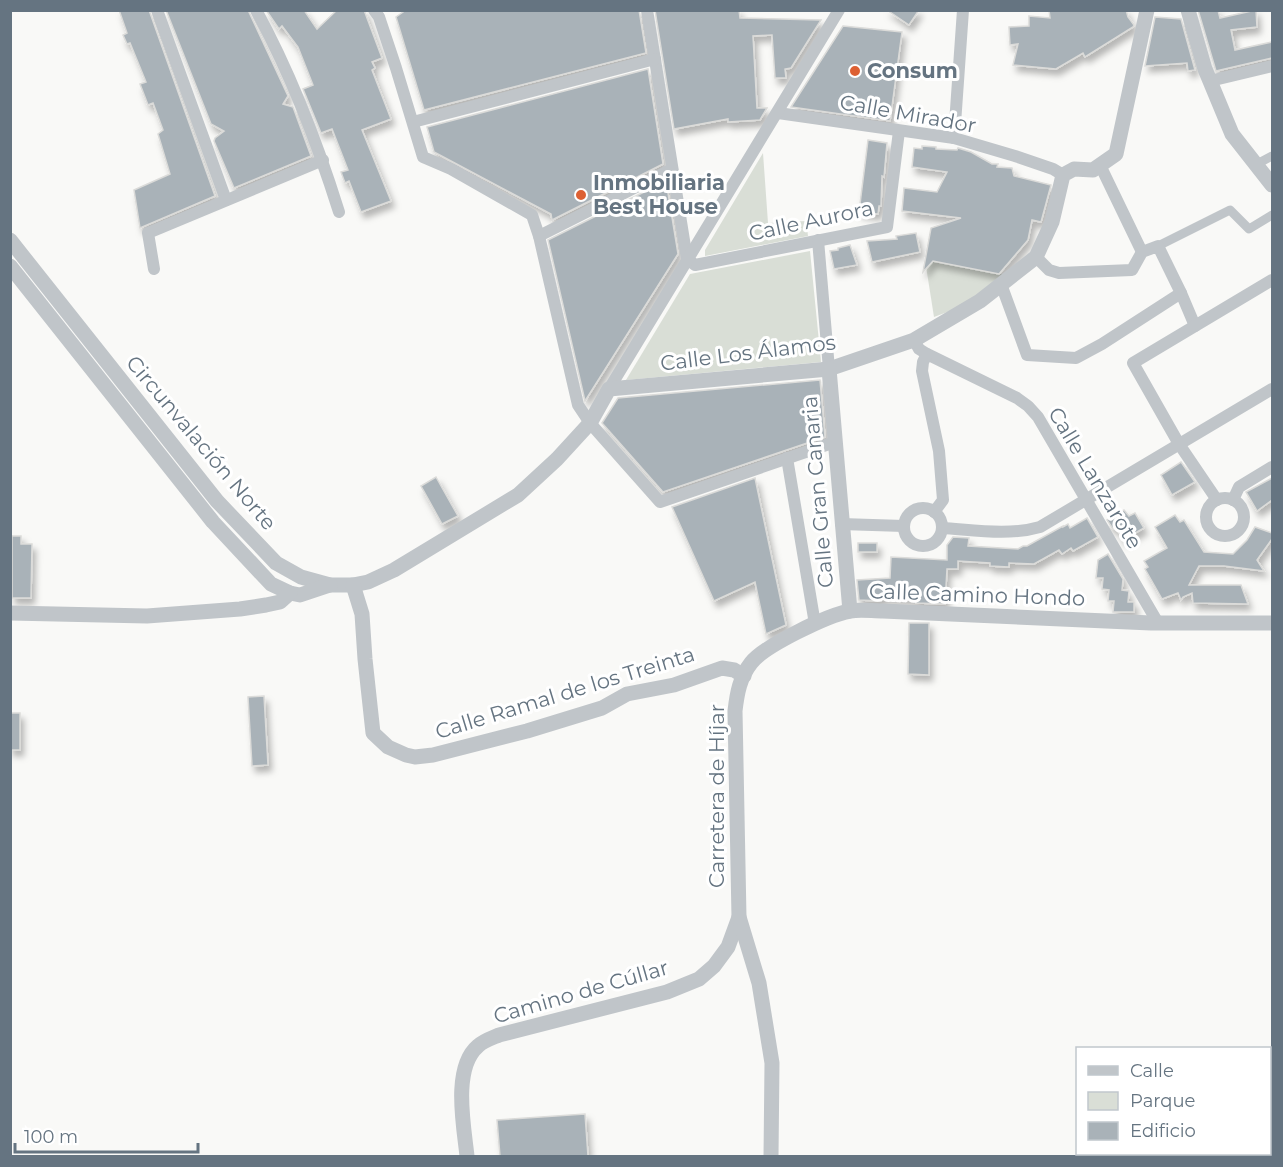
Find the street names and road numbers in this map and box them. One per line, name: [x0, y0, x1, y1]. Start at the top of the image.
street label: Calle Mirador: [838, 89, 978, 138]
street label: Calle Aurora: [746, 195, 876, 246]
street label: Calle Los Álamos: [659, 329, 837, 376]
street label: Circunvalación Norte: [121, 350, 282, 535]
street label: Calle Gran Canaria: [797, 395, 838, 589]
street label: Calle Lanzarote: [1043, 402, 1148, 553]
street label: Calle Camino Hondo: [868, 578, 1086, 611]
street label: Calle Ramal de los Treinta: [432, 641, 698, 744]
street label: Carretera de Híjar: [704, 704, 729, 888]
street label: Camino de Cúllar: [490, 955, 671, 1028]

